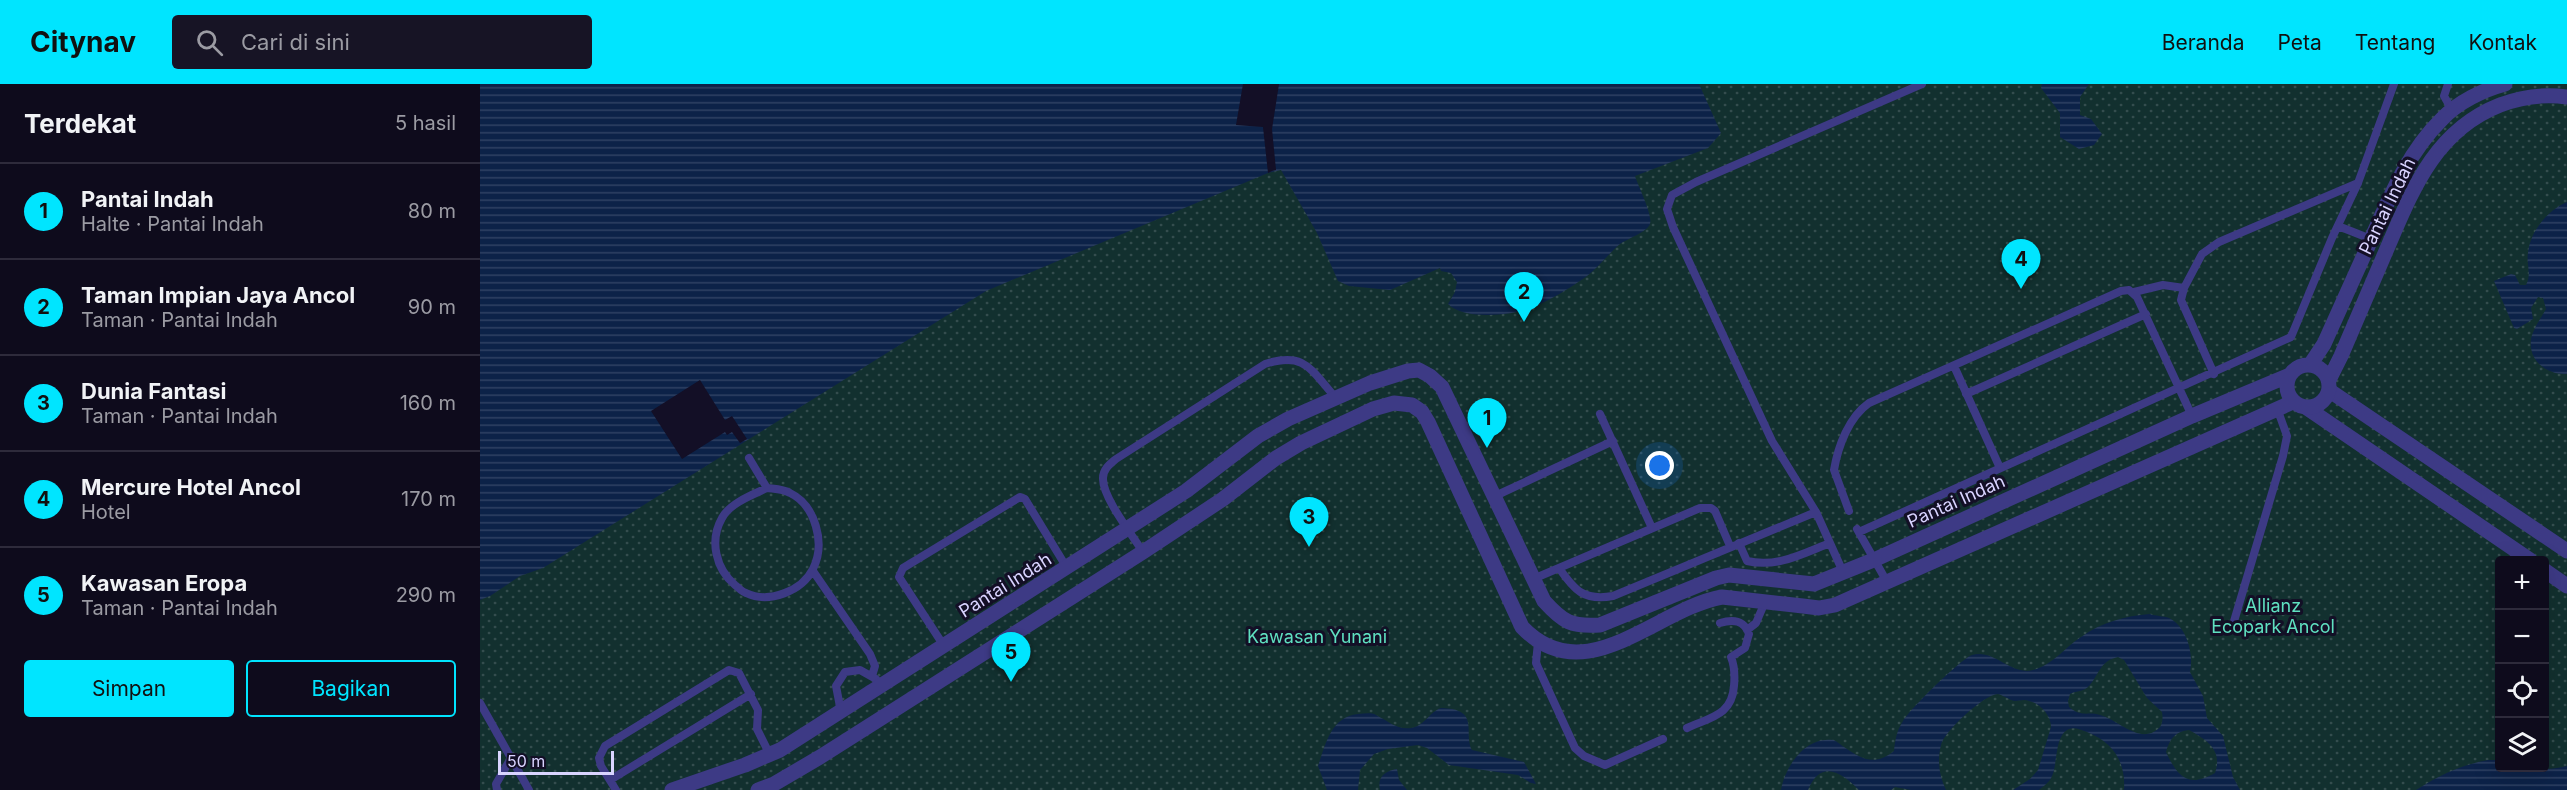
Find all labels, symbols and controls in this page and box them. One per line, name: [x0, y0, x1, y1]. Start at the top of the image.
search box: [172, 15, 592, 69]
text: Citynav: [30, 25, 136, 59]
icon: search: [193, 26, 226, 59]
text: Cari di sini: [241, 29, 350, 55]
text: Beranda: [2162, 30, 2244, 55]
text: Peta: [2277, 30, 2322, 55]
text: Tentang: [2355, 30, 2435, 55]
text: Kontak: [2468, 30, 2537, 55]
text: Terdekat: [24, 108, 136, 139]
text: 5 hasil: [395, 111, 456, 135]
street label: Pantai Indah: [2355, 154, 2419, 258]
text: Pantai Indah: [81, 186, 214, 212]
text: 1: [39, 199, 48, 223]
text: 80 m: [408, 199, 456, 223]
text: Halte · Pantai Indah: [81, 212, 264, 236]
pin: 4: [2002, 240, 2040, 289]
pin: 2: [1504, 272, 1544, 322]
text: Taman Impian Jaya Ancol: [81, 282, 355, 308]
text: 2: [37, 295, 50, 319]
text: 90 m: [408, 295, 456, 319]
text: Taman · Pantai Indah: [81, 308, 278, 332]
text: Dunia Fantasi: [81, 378, 226, 404]
text: 3: [37, 391, 50, 415]
text: 160 m: [400, 391, 456, 415]
pin: 1: [1468, 398, 1506, 448]
text: Taman · Pantai Indah: [81, 404, 278, 428]
your location: [1645, 451, 1674, 480]
street label: Pantai Indah: [1904, 470, 2008, 532]
text: Mercure Hotel Ancol: [81, 474, 301, 500]
text: 4: [37, 487, 50, 511]
text: 170 m: [401, 487, 456, 511]
pin: 3: [1290, 498, 1328, 547]
text: Hotel: [81, 500, 131, 524]
street label: Pantai Indah: [955, 548, 1055, 622]
map controls: [2495, 556, 2549, 772]
button: +: [2495, 556, 2549, 610]
text: Kawasan Eropa: [81, 570, 247, 596]
text: 5: [37, 583, 50, 607]
text: 290 m: [396, 583, 456, 607]
park label: Allianz Ecopark Ancol: [2211, 595, 2335, 637]
text: Taman · Pantai Indah: [81, 596, 278, 620]
button: −: [2495, 610, 2549, 664]
park label: Kawasan Yunani: [1247, 626, 1387, 647]
pin: 5: [992, 632, 1030, 682]
button: Simpan: [24, 660, 234, 717]
button: Bagikan: [246, 660, 456, 717]
button: locate: [2495, 664, 2549, 718]
button: layers: [2495, 718, 2549, 772]
scale bar: [498, 748, 614, 776]
text: 50 m: [507, 751, 545, 771]

